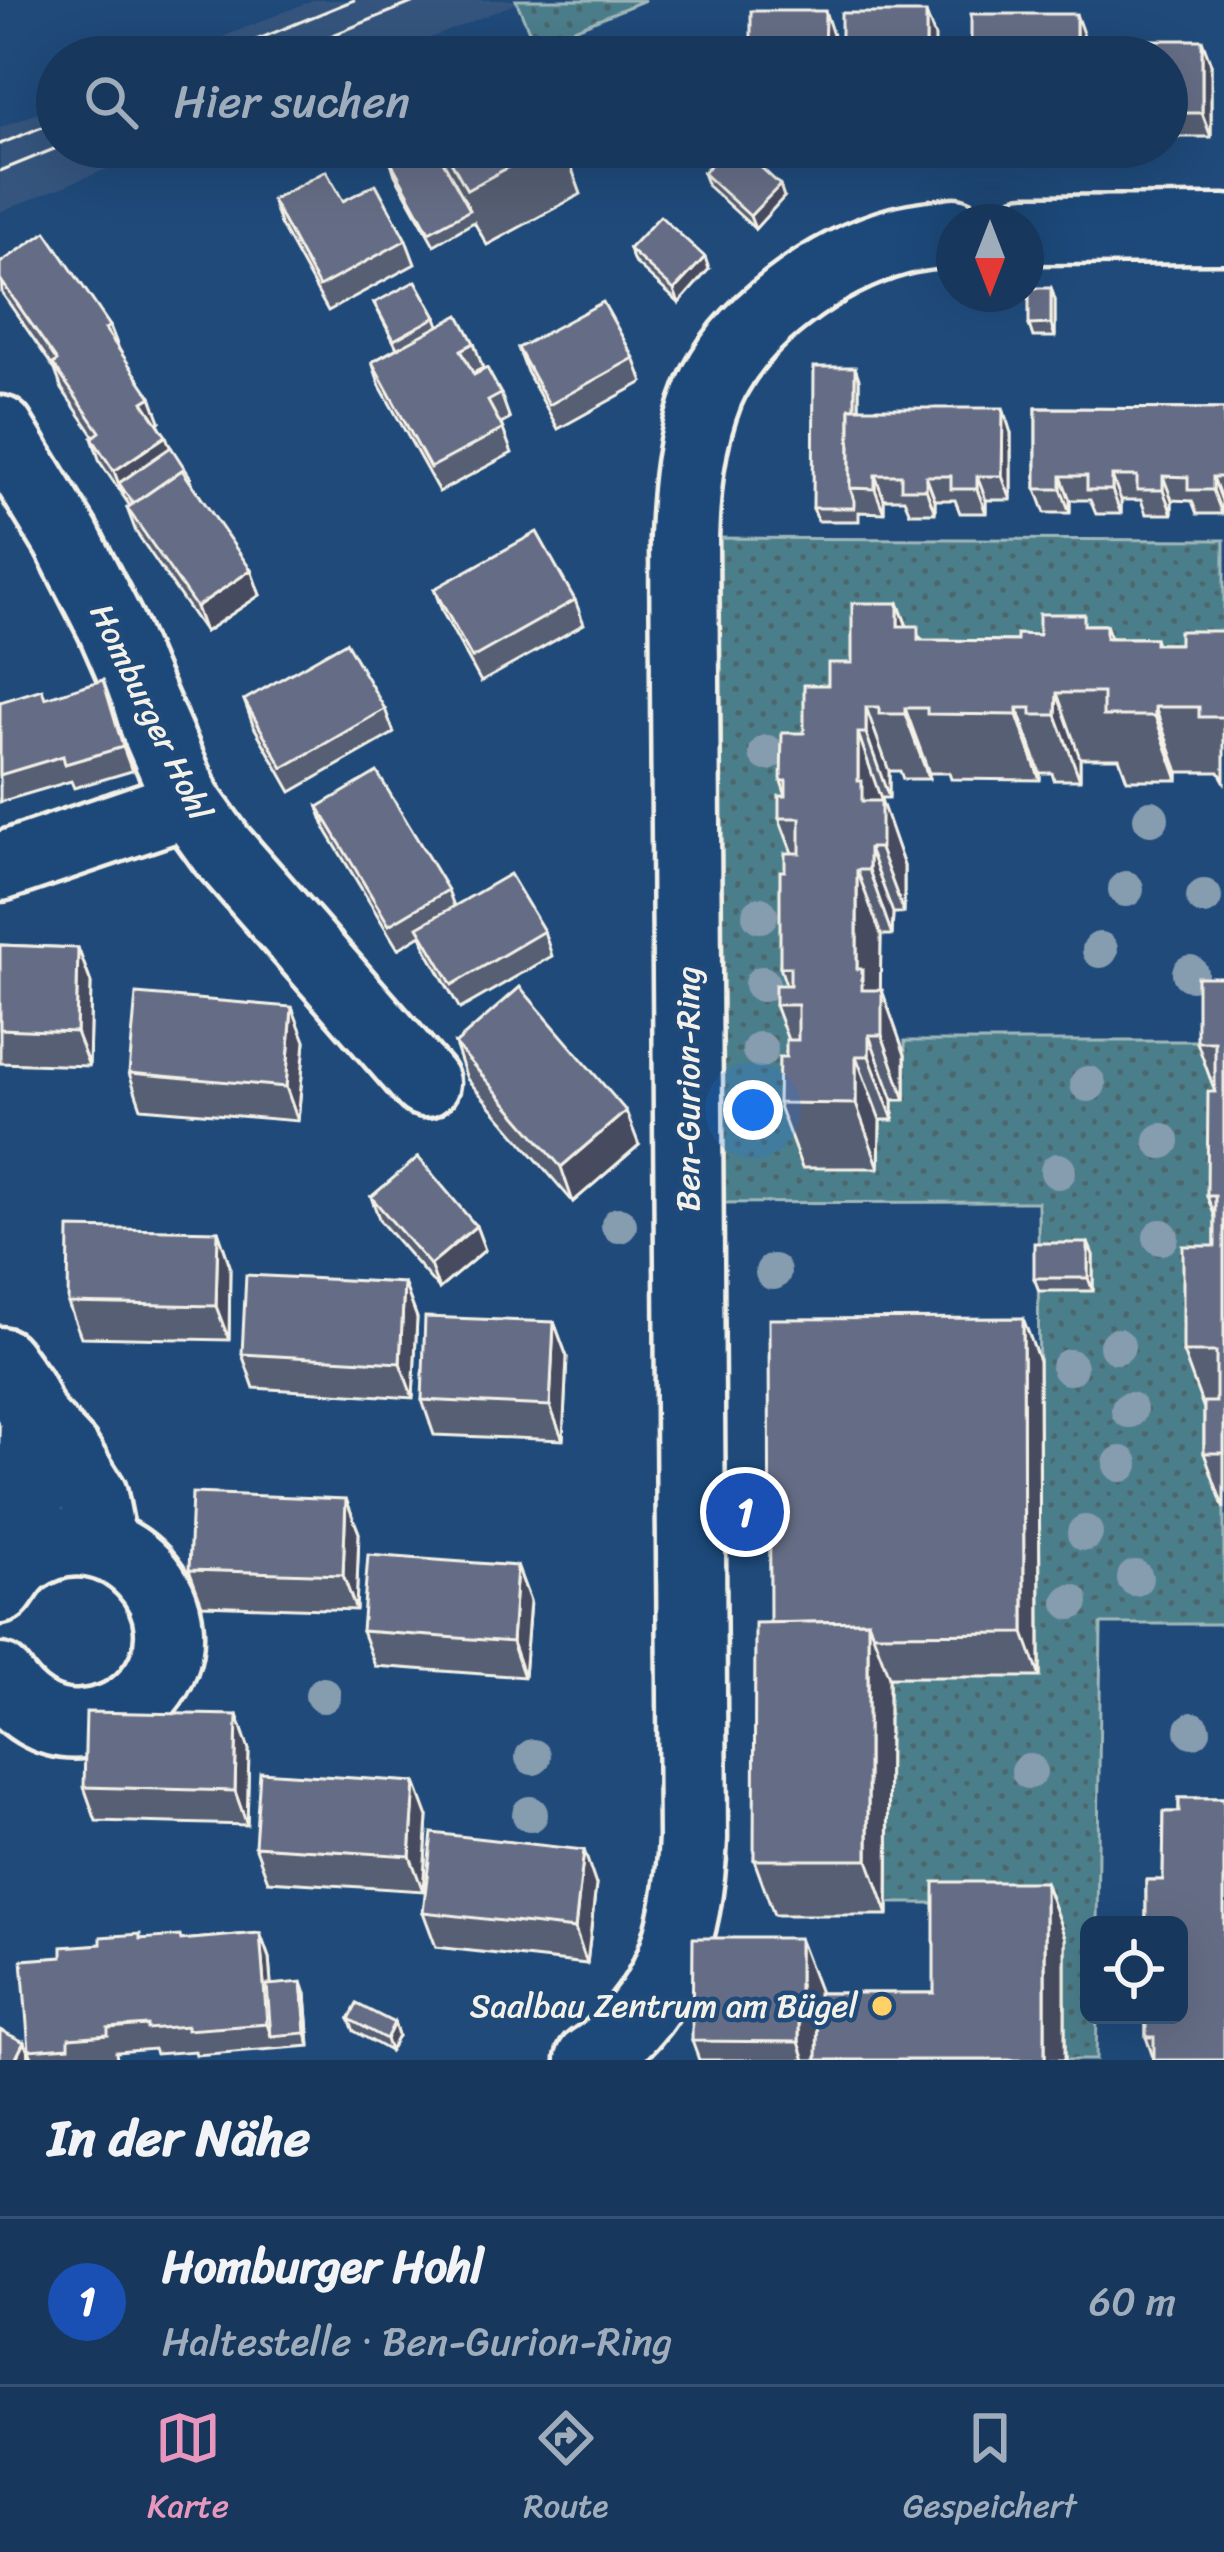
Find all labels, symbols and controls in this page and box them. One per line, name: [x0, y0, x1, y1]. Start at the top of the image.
search box: [36, 36, 1188, 168]
text: Hier suchen: [174, 62, 410, 142]
icon: search: [78, 69, 144, 135]
north arrow: [936, 204, 1044, 312]
street label: Homburger Hohl: [73, 593, 229, 831]
street label: Ben-Gurion-Ring: [659, 966, 717, 1212]
your location: [723, 1080, 783, 1140]
pin: 1: [706, 1467, 784, 1557]
map controls: [1080, 1916, 1188, 2024]
button: locate: [1080, 1916, 1188, 2024]
place label: Saalbau Zentrum am Bügel: [470, 1977, 859, 2035]
marker: Saalbau Zentrum am Bügel: [869, 1993, 895, 2019]
text: In der Nähe: [48, 2093, 310, 2183]
text: Homburger Hohl: [162, 2227, 484, 2307]
text: 1: [79, 2267, 95, 2336]
text: 60 m: [1089, 2267, 1176, 2336]
text: Haltestelle · Ben-Gurion-Ring: [162, 2307, 672, 2376]
tab: Karte: [147, 2405, 229, 2535]
tab: Route: [523, 2405, 608, 2535]
tab: Gespeichert: [903, 2405, 1077, 2535]

